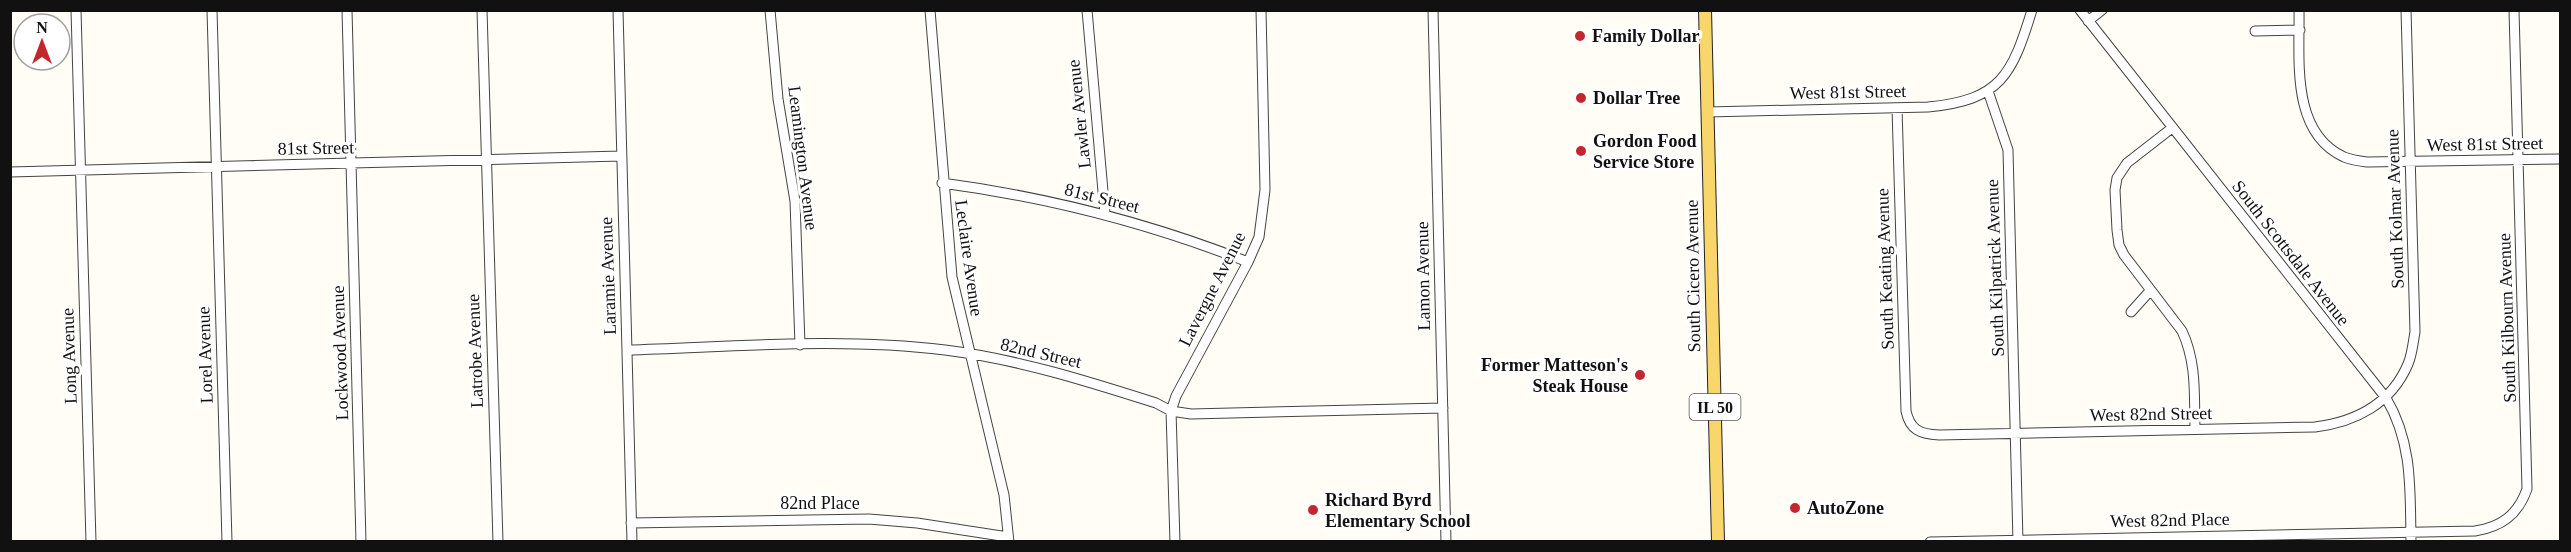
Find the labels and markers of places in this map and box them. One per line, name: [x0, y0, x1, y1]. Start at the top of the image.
place label: Family Dollar: [1592, 26, 1699, 46]
marker: Family Dollar: [1573, 29, 1587, 43]
place label: Dollar Tree: [1593, 88, 1680, 108]
marker: Dollar Tree: [1574, 91, 1588, 105]
place label: Gordon Food Service Store: [1593, 131, 1697, 172]
marker: Gordon Food Service Store: [1574, 144, 1588, 158]
place label: Former Matteson's Steak House: [1481, 355, 1628, 396]
marker: Former Matteson's Steak House: [1633, 368, 1647, 382]
place label: Richard Byrd Elementary School: [1325, 490, 1471, 531]
place label: AutoZone: [1807, 498, 1884, 518]
marker: AutoZone: [1788, 501, 1802, 515]
marker: Richard Byrd Elementary School: [1306, 503, 1320, 517]

